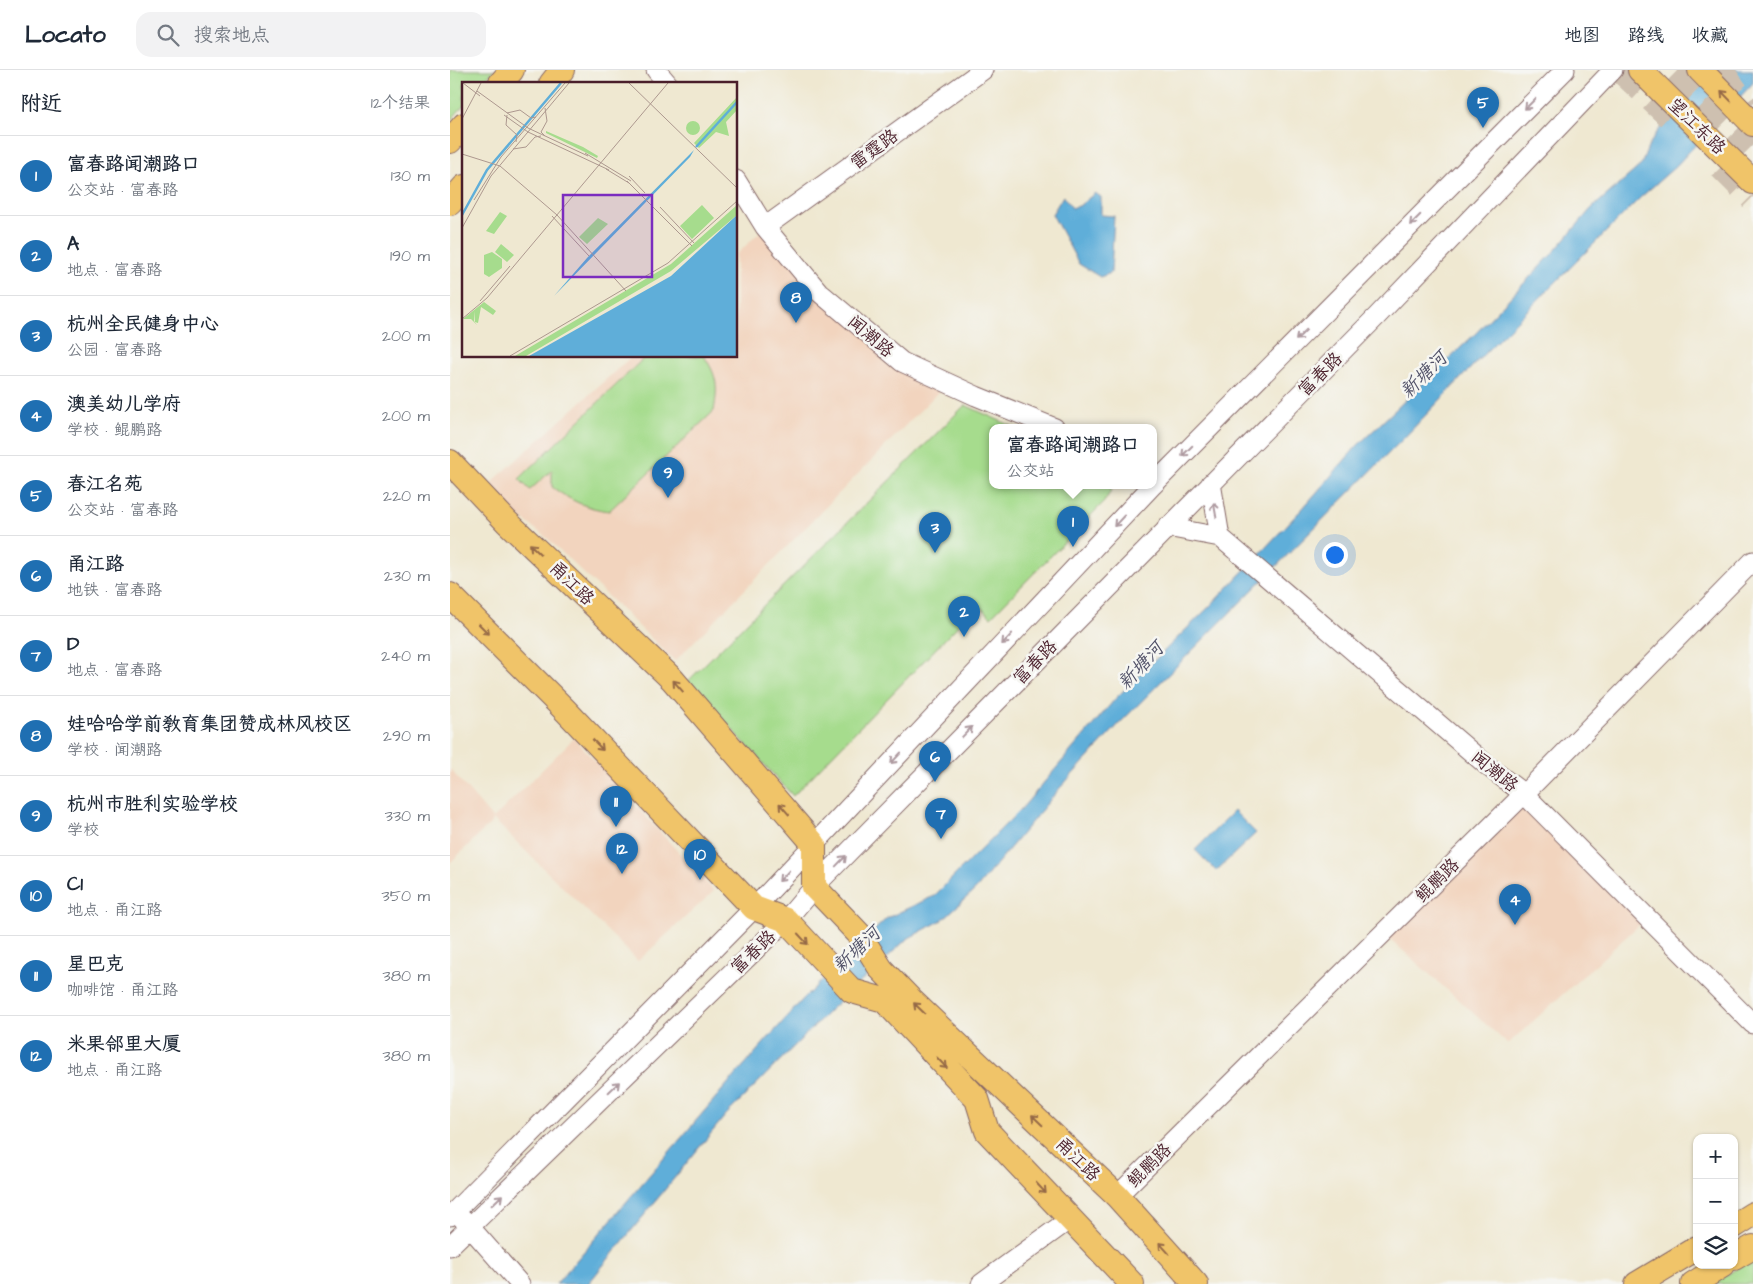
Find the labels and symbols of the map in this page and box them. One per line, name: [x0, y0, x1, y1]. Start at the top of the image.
inset map: [462, 82, 738, 358]
pin: 5: [1467, 87, 1499, 128]
one-way arrow: [1720, 90, 1732, 103]
street label: 望江东路: [1662, 92, 1731, 160]
one-way arrow: [1524, 98, 1536, 111]
street label: 雷霆路: [845, 123, 903, 175]
one-way arrow: [1409, 213, 1421, 226]
pin: 8: [780, 282, 812, 323]
street label: 闻潮路: [842, 309, 899, 363]
one-way arrow: [1295, 329, 1307, 341]
water label: 新塘河: [1394, 343, 1456, 405]
street label: 富春路: [1292, 346, 1348, 402]
one-way arrow: [1181, 444, 1193, 457]
pin: 9: [652, 457, 684, 498]
one-way arrow: [1210, 502, 1220, 518]
pin: 1: [1057, 506, 1089, 547]
pin: 3: [919, 512, 951, 553]
one-way arrow: [1113, 515, 1125, 528]
your location: [1322, 542, 1348, 568]
one-way arrow: [529, 543, 542, 555]
street label: 甬江路: [544, 556, 600, 611]
pin: 2: [948, 596, 980, 637]
one-way arrow: [478, 623, 490, 635]
one-way arrow: [1001, 633, 1013, 646]
street label: 富春路: [1008, 634, 1063, 690]
water label: 新塘河: [1112, 634, 1172, 696]
one-way arrow: [672, 679, 683, 692]
one-way arrow: [960, 726, 973, 738]
one-way arrow: [592, 739, 604, 751]
pin: 6: [919, 741, 951, 782]
street label: 闻潮路: [1466, 745, 1524, 798]
one-way arrow: [890, 751, 902, 764]
pin: 11: [600, 786, 632, 827]
pin: 7: [925, 798, 957, 839]
one-way arrow: [778, 803, 789, 816]
pin: 12: [606, 833, 638, 874]
pin: 10: [684, 839, 716, 880]
street label: 鲲鹏路: [1409, 852, 1465, 908]
one-way arrow: [834, 855, 846, 867]
one-way arrow: [778, 870, 790, 882]
pin: 4: [1499, 884, 1531, 925]
water label: 新塘河: [827, 918, 889, 980]
street label: 富春路: [725, 925, 781, 980]
one-way arrow: [797, 933, 809, 946]
one-way arrow: [913, 1002, 926, 1014]
one-way arrow: [936, 1056, 948, 1069]
one-way arrow: [608, 1080, 620, 1093]
one-way arrow: [1031, 1114, 1043, 1126]
street label: 甬江路: [1050, 1132, 1106, 1187]
street label: 鲲鹏路: [1121, 1137, 1177, 1193]
one-way arrow: [1035, 1182, 1047, 1195]
one-way arrow: [491, 1194, 504, 1206]
one-way arrow: [1158, 1241, 1169, 1254]

